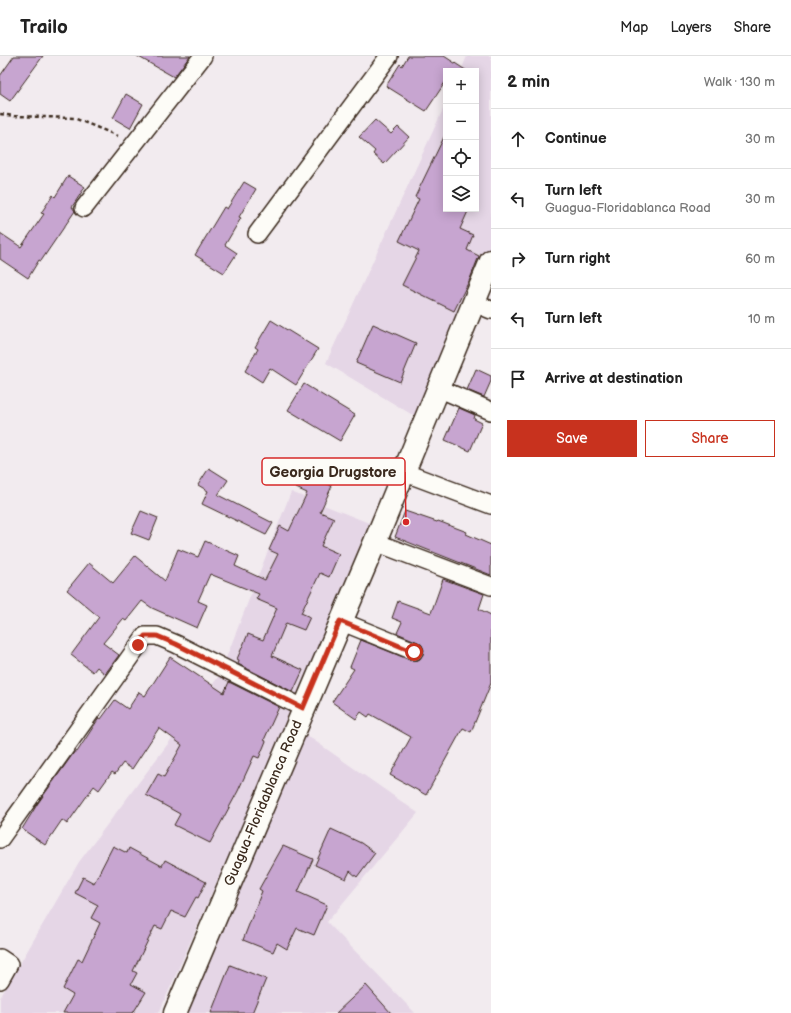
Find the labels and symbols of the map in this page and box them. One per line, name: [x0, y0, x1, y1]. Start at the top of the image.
callout: Georgia Drugstore: [262, 458, 405, 485]
text: Georgia Drugstore: [270, 463, 397, 482]
route end: [129, 636, 147, 654]
route start: [405, 643, 423, 661]
street label: Guagua-Floridablanca Road: [220, 718, 306, 888]

